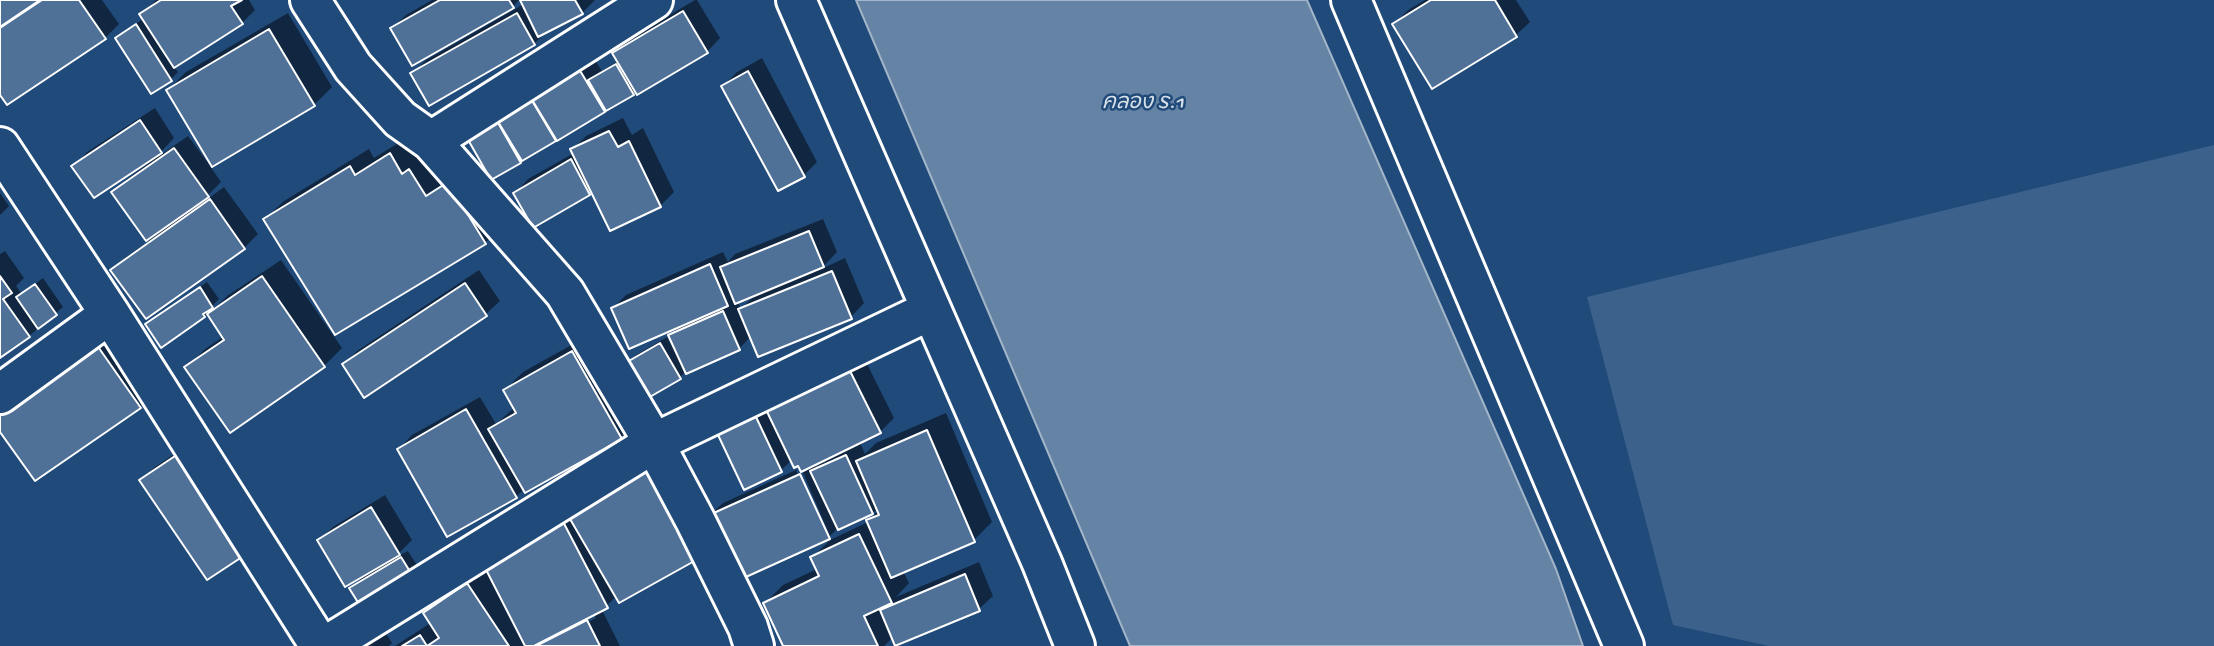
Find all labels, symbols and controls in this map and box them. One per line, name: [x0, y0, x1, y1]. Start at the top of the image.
water label: คลอง ร.1: [1102, 92, 1184, 118]

